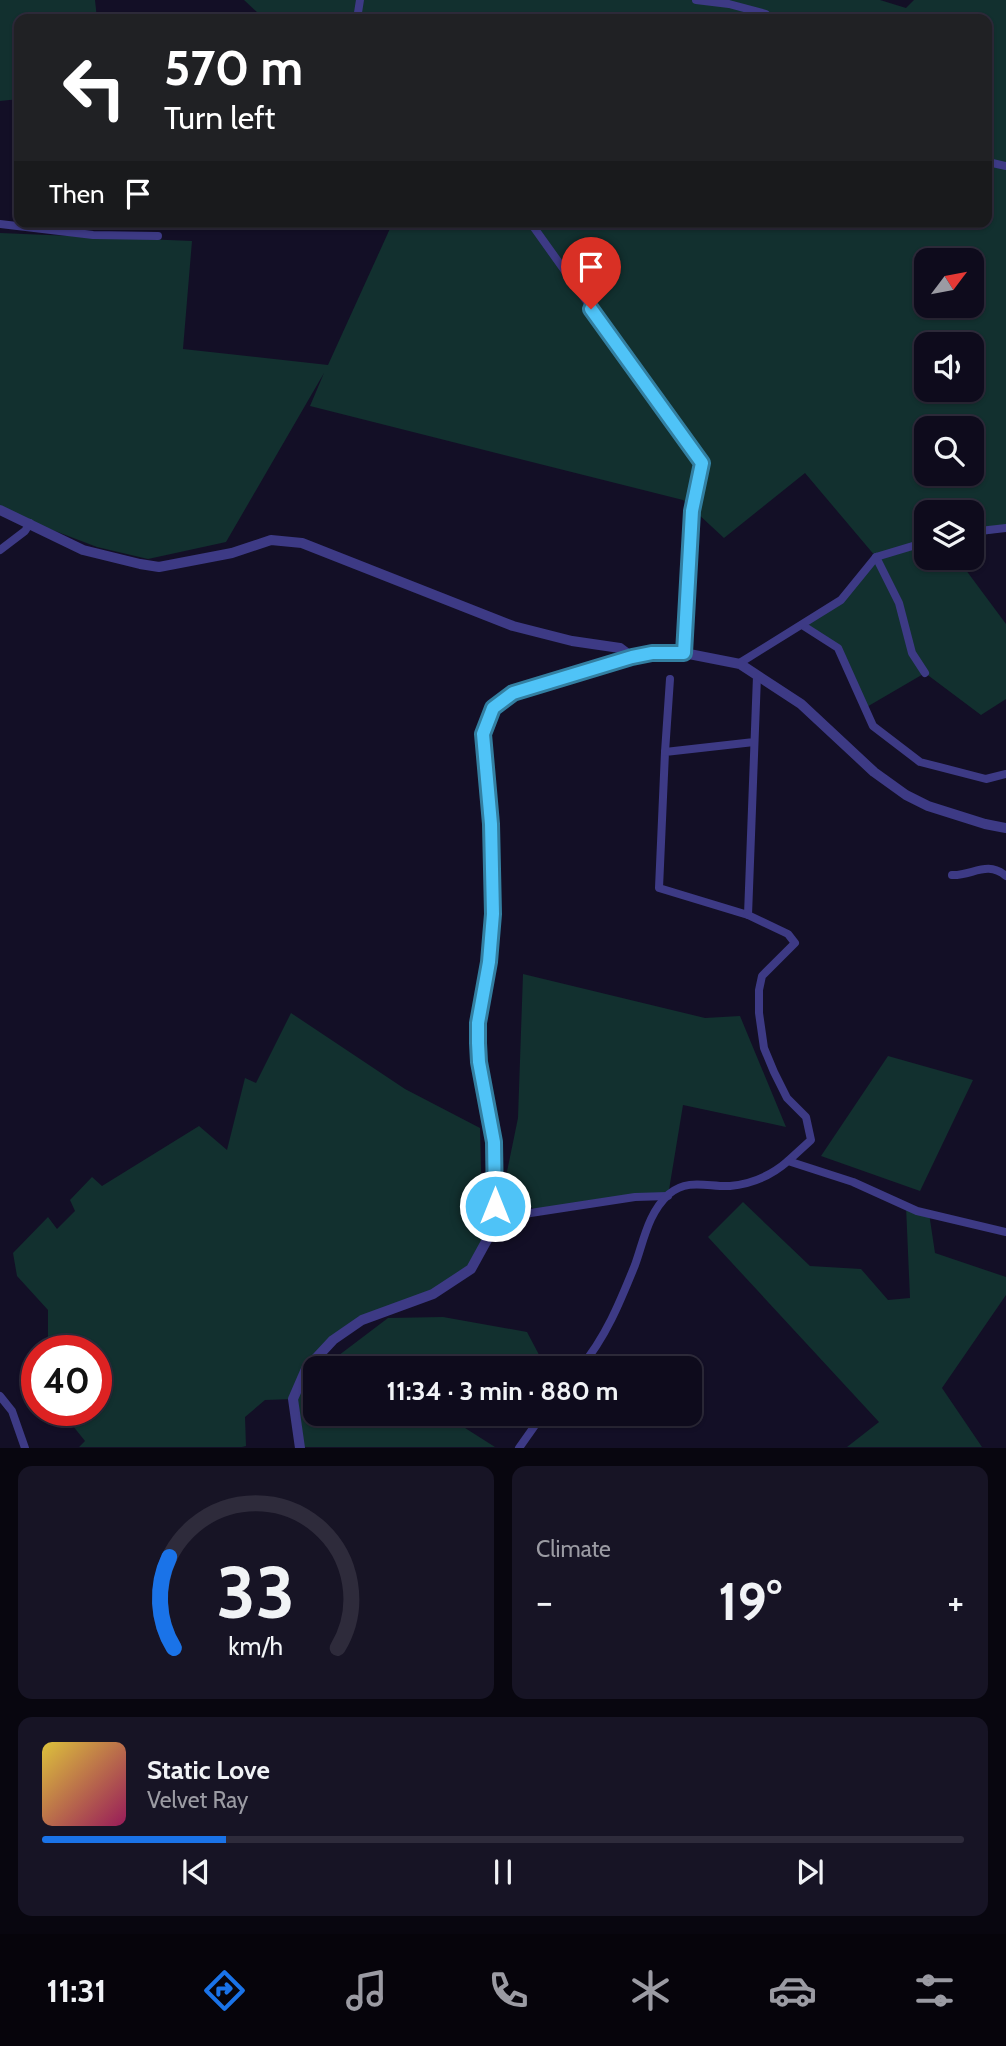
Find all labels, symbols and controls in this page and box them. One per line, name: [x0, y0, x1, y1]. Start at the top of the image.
text: 570 m: [164, 38, 303, 97]
icon: left: [49, 42, 140, 133]
text: Turn left: [164, 98, 275, 137]
icon: arrive: [119, 175, 157, 213]
text: Then: [49, 178, 105, 210]
pin: [561, 237, 621, 309]
icon: arrive: [572, 248, 610, 286]
north arrow: [914, 248, 984, 318]
map controls: [914, 248, 984, 570]
button: sound: [914, 332, 984, 402]
button: search: [914, 416, 984, 486]
button: layers: [914, 500, 984, 570]
position arrow: [458, 1169, 532, 1243]
speed limit sign: 40: [21, 1335, 112, 1426]
text: 11:34 · 3 min · 880 m: [387, 1375, 618, 1407]
text: Climate: [536, 1535, 611, 1563]
text: 33: [217, 1549, 295, 1637]
text: 19°: [718, 1570, 782, 1633]
text: −: [536, 1578, 553, 1625]
text: +: [947, 1578, 964, 1625]
text: km/h: [229, 1631, 283, 1661]
text: Static Love: [147, 1754, 270, 1786]
text: Velvet Ray: [147, 1786, 248, 1814]
icon: previous: [177, 1853, 215, 1891]
icon: pause: [484, 1853, 522, 1891]
icon: next: [791, 1853, 829, 1891]
icon: directions: [200, 1966, 249, 2015]
icon: music: [342, 1966, 391, 2015]
icon: phone: [484, 1966, 533, 2015]
icon: climate: [626, 1966, 675, 2015]
icon: car: [768, 1966, 817, 2015]
icon: filters: [910, 1966, 959, 2015]
text: 11:31: [47, 1971, 106, 2010]

